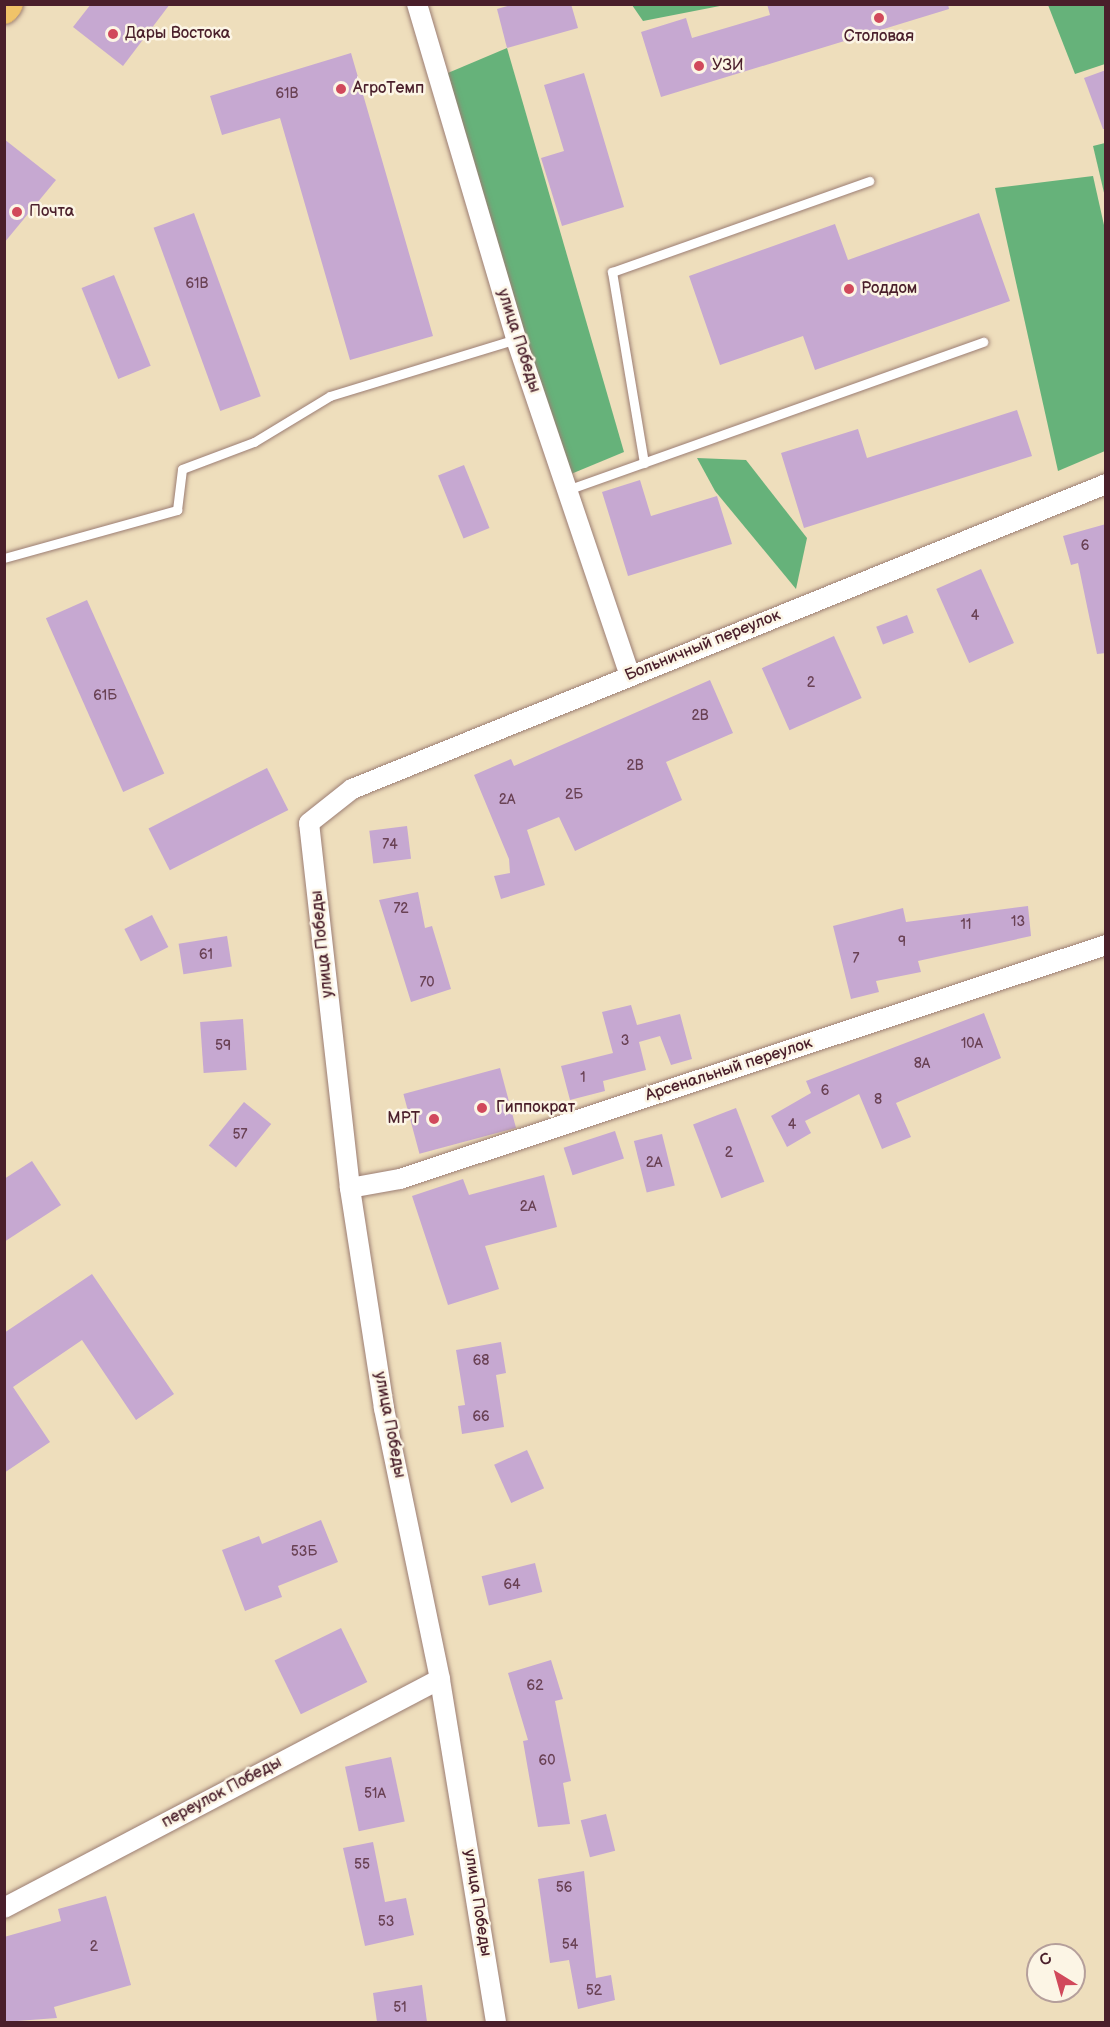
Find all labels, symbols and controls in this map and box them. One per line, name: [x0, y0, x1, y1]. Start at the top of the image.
marker: Столовая: [872, 11, 886, 25]
place label: Дары Востока: [125, 24, 230, 44]
marker: Дары Востока: [106, 27, 120, 41]
place label: Столовая: [844, 27, 914, 47]
place label: УЗИ: [712, 56, 744, 76]
marker: УЗИ: [690, 57, 708, 75]
place label: АгроТемп: [353, 79, 424, 99]
marker: АгроТемп: [334, 82, 348, 96]
house number: 61В: [276, 86, 298, 102]
place label: Почта: [29, 202, 74, 222]
marker: Почта: [10, 205, 24, 219]
house number: 61В: [186, 276, 208, 292]
place label: Роддом: [861, 279, 917, 299]
marker: Роддом: [842, 282, 856, 296]
street label: улица Победы: [492, 287, 544, 395]
house number: 6: [1081, 538, 1089, 554]
street label: Больничный переулок: [622, 606, 784, 686]
house number: 4: [971, 608, 979, 624]
house number: 2: [807, 675, 815, 691]
house number: 61Б: [93, 688, 117, 704]
house number: 2В: [691, 708, 709, 724]
house number: 2В: [626, 758, 644, 774]
house number: 2Б: [565, 787, 583, 803]
house number: 2А: [499, 792, 515, 808]
house number: 74: [382, 837, 398, 853]
street label: улица Победы: [308, 889, 338, 999]
house number: 72: [393, 901, 409, 917]
house number: 13: [1011, 914, 1025, 930]
house number: 11: [961, 917, 971, 933]
house number: 9: [898, 934, 906, 950]
house number: 61: [199, 947, 213, 963]
house number: 7: [853, 951, 859, 967]
house number: 70: [419, 975, 435, 991]
house number: 3: [621, 1033, 629, 1049]
street label: Арсенальный переулок: [643, 1034, 815, 1106]
house number: 10А: [961, 1036, 983, 1052]
house number: 59: [215, 1038, 231, 1054]
house number: 8А: [914, 1056, 930, 1072]
house number: 1: [580, 1070, 586, 1086]
house number: 6: [821, 1083, 829, 1099]
house number: 8: [874, 1092, 882, 1108]
place label: Гиппократ: [496, 1098, 575, 1118]
marker: Гиппократ: [473, 1099, 491, 1117]
place label: МРТ: [387, 1109, 420, 1129]
marker: МРТ: [425, 1110, 443, 1128]
house number: 4: [788, 1117, 796, 1133]
house number: 57: [233, 1127, 247, 1143]
house number: 2: [725, 1145, 733, 1161]
house number: 2А: [646, 1155, 662, 1171]
house number: 2А: [520, 1199, 536, 1215]
house number: 68: [473, 1353, 489, 1369]
street label: улица Победы: [369, 1370, 409, 1480]
house number: 66: [472, 1409, 490, 1425]
house number: 53Б: [291, 1544, 317, 1560]
house number: 64: [503, 1577, 521, 1593]
house number: 62: [527, 1678, 543, 1694]
street label: переулок Победы: [159, 1753, 285, 1833]
house number: 60: [539, 1753, 555, 1769]
house number: 51А: [364, 1786, 386, 1802]
street label: улица Победы: [459, 1848, 495, 1958]
house number: 55: [354, 1857, 370, 1873]
house number: 56: [556, 1880, 572, 1896]
house number: 53: [378, 1914, 394, 1930]
house number: 54: [562, 1937, 578, 1953]
house number: 2: [90, 1939, 98, 1955]
north arrow: [1026, 1943, 1086, 2003]
text: С: [1036, 1949, 1056, 1971]
house number: 52: [586, 1983, 602, 1999]
house number: 51: [393, 2000, 407, 2016]

